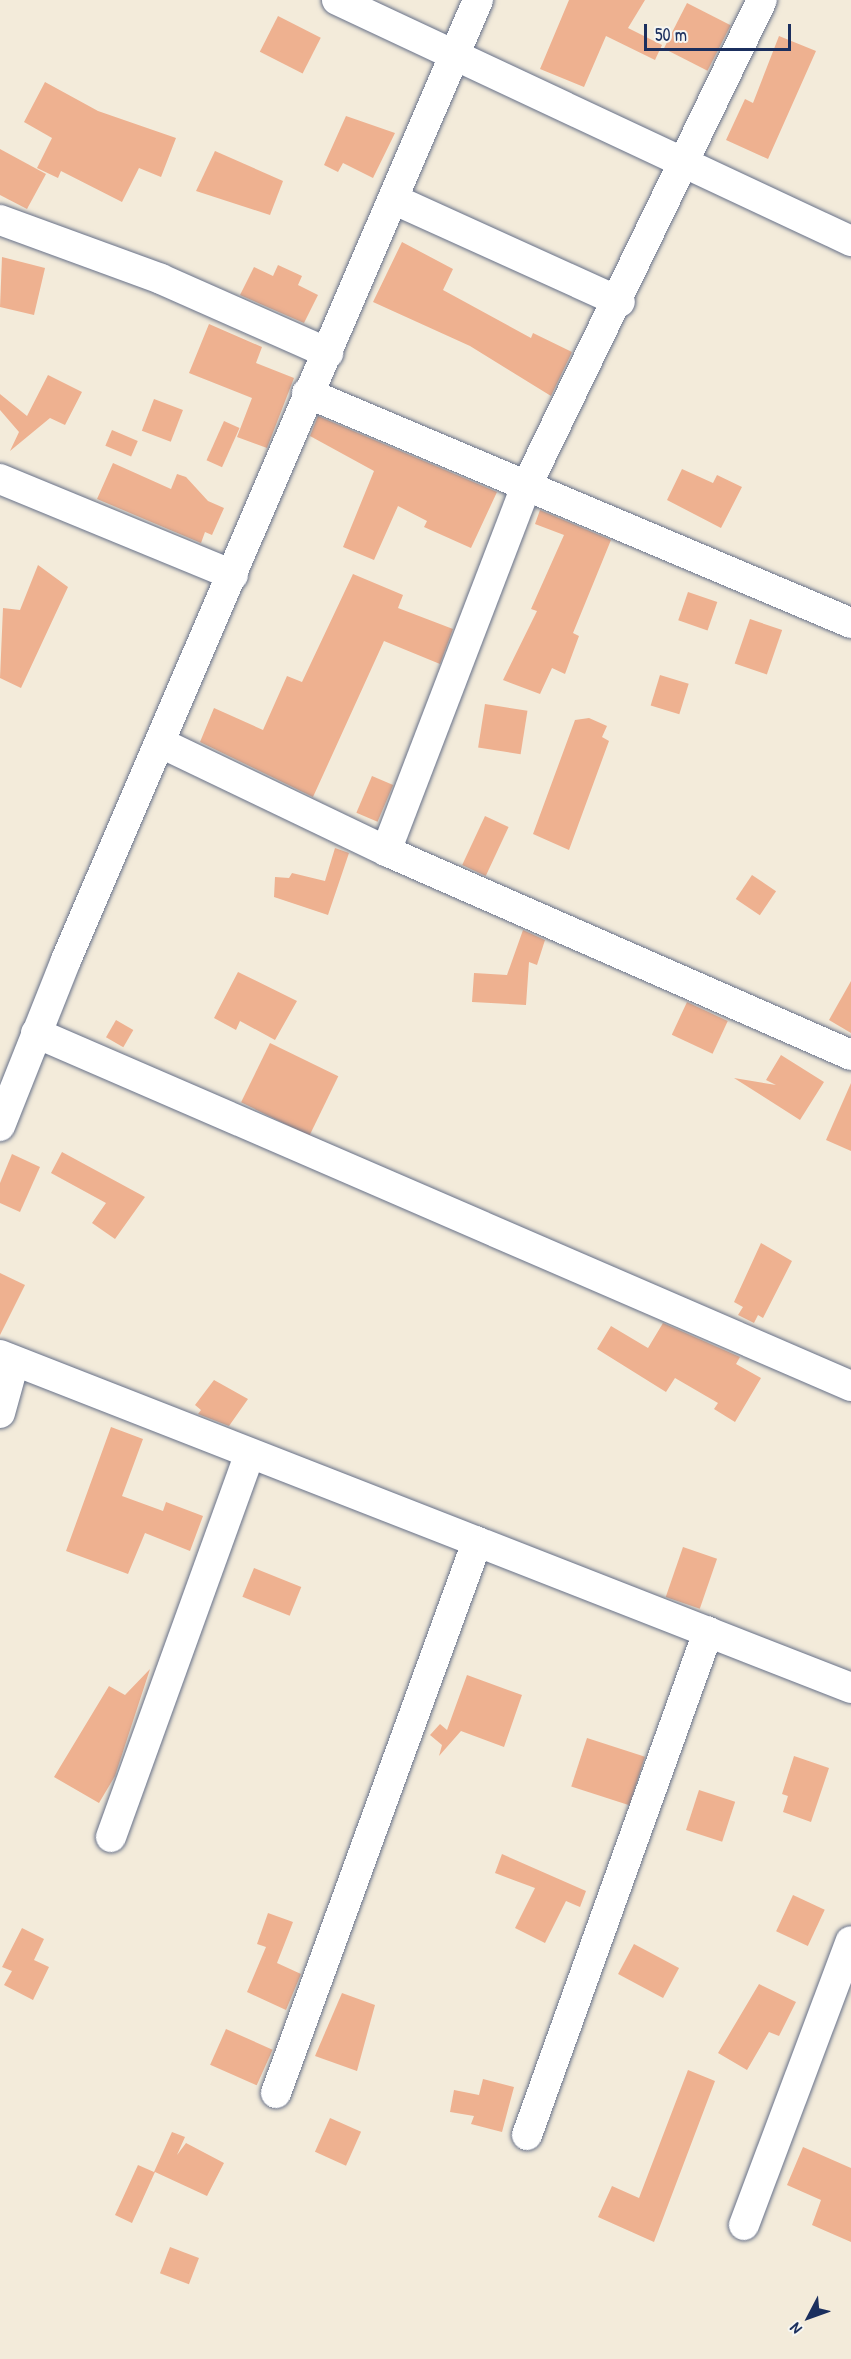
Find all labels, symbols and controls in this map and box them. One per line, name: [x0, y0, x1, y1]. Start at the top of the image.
scale bar: [647, 12, 794, 50]
text: 50 m: [655, 22, 687, 47]
north arrow: [779, 2287, 839, 2347]
text: N: [784, 2318, 807, 2339]

